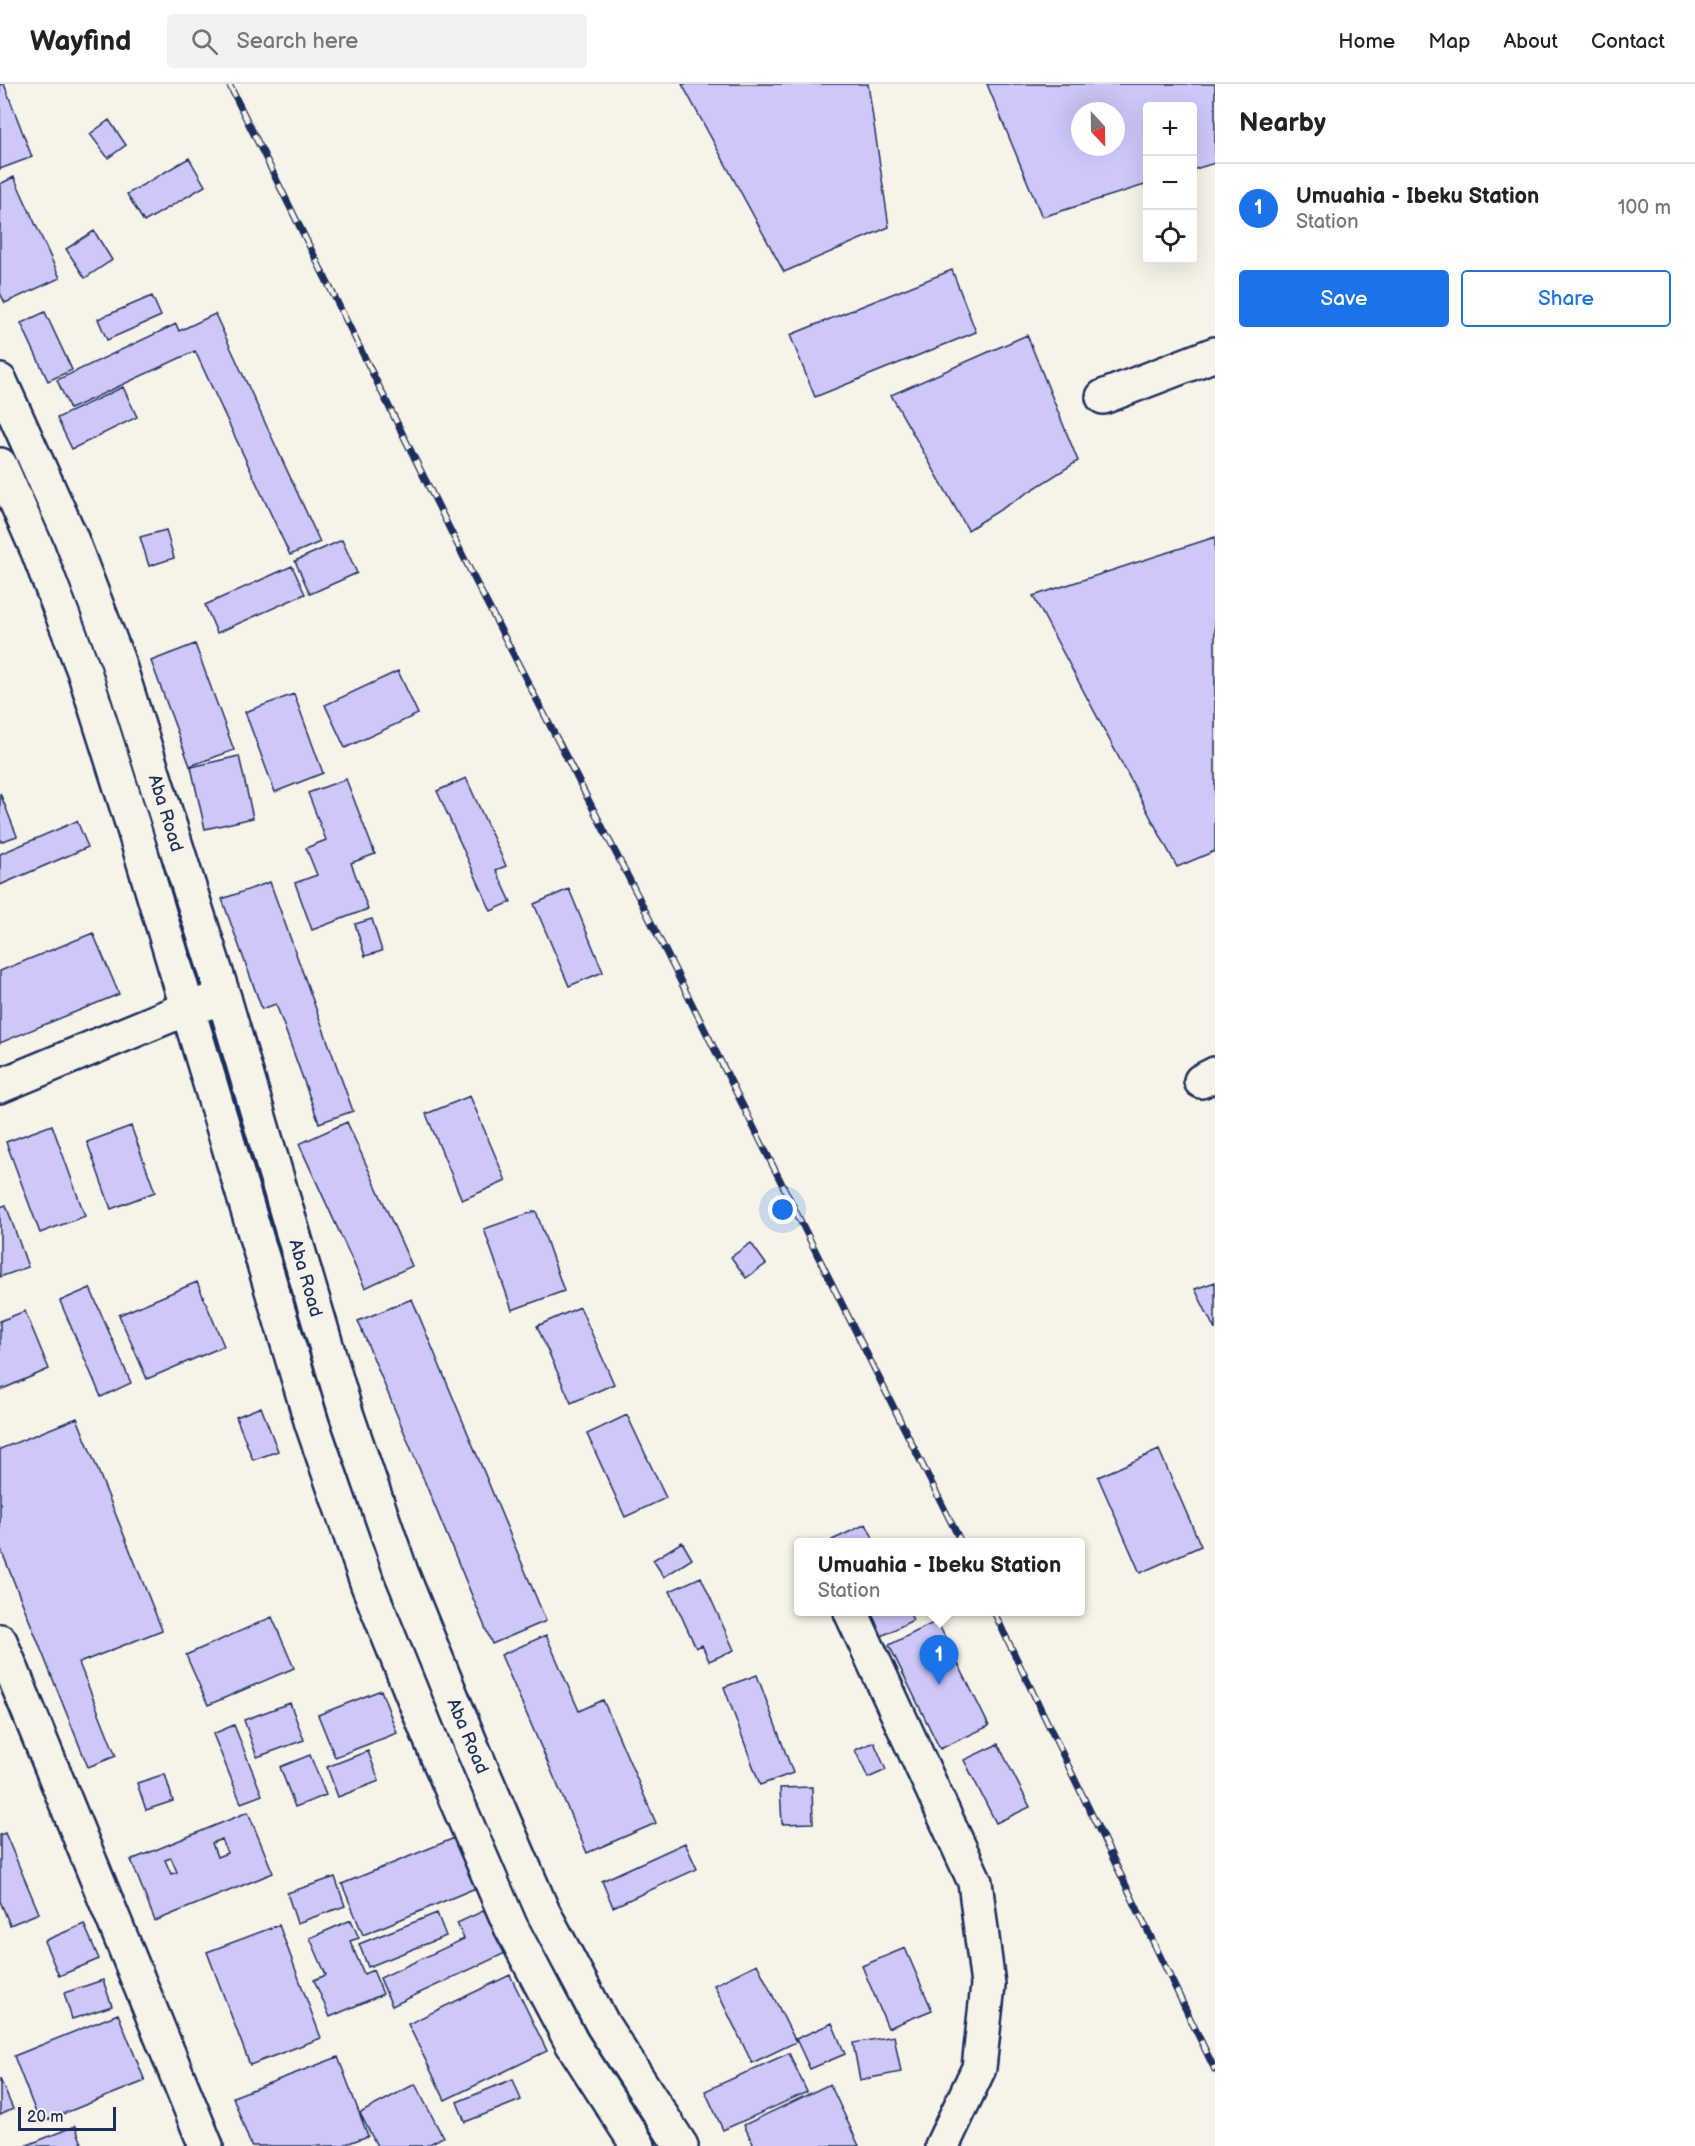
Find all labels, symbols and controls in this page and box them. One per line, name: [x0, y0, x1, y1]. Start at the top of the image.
search box: [167, 14, 587, 68]
text: Wayfind: [30, 25, 131, 58]
icon: search: [188, 25, 221, 58]
text: Search here: [236, 28, 358, 55]
text: Home: [1338, 29, 1395, 54]
text: Map: [1428, 29, 1470, 54]
text: About: [1503, 29, 1558, 54]
text: Contact: [1591, 29, 1665, 54]
north arrow: [1071, 102, 1125, 156]
map controls: [1143, 102, 1197, 264]
button: +: [1143, 102, 1197, 156]
text: Nearby: [1239, 108, 1326, 139]
button: −: [1143, 156, 1197, 210]
text: Umuahia - Ibeku Station: [1296, 183, 1539, 210]
text: 1: [1254, 196, 1263, 220]
text: 100 m: [1618, 196, 1671, 220]
button: locate: [1143, 210, 1197, 264]
text: Station: [1296, 210, 1358, 234]
button: Save: [1239, 270, 1449, 327]
button: Share: [1461, 270, 1671, 327]
street label: Aba Road: [144, 772, 187, 854]
your location: [768, 1195, 797, 1224]
street label: Aba Road: [284, 1237, 327, 1319]
popup: [794, 1538, 1085, 1616]
text: Umuahia - Ibeku Station: [818, 1552, 1061, 1579]
text: Station: [818, 1579, 880, 1603]
pin: 1: [920, 1636, 958, 1685]
street label: Aba Road: [442, 1695, 493, 1777]
scale bar: [18, 2104, 116, 2132]
text: 20 m: [27, 2108, 63, 2127]

